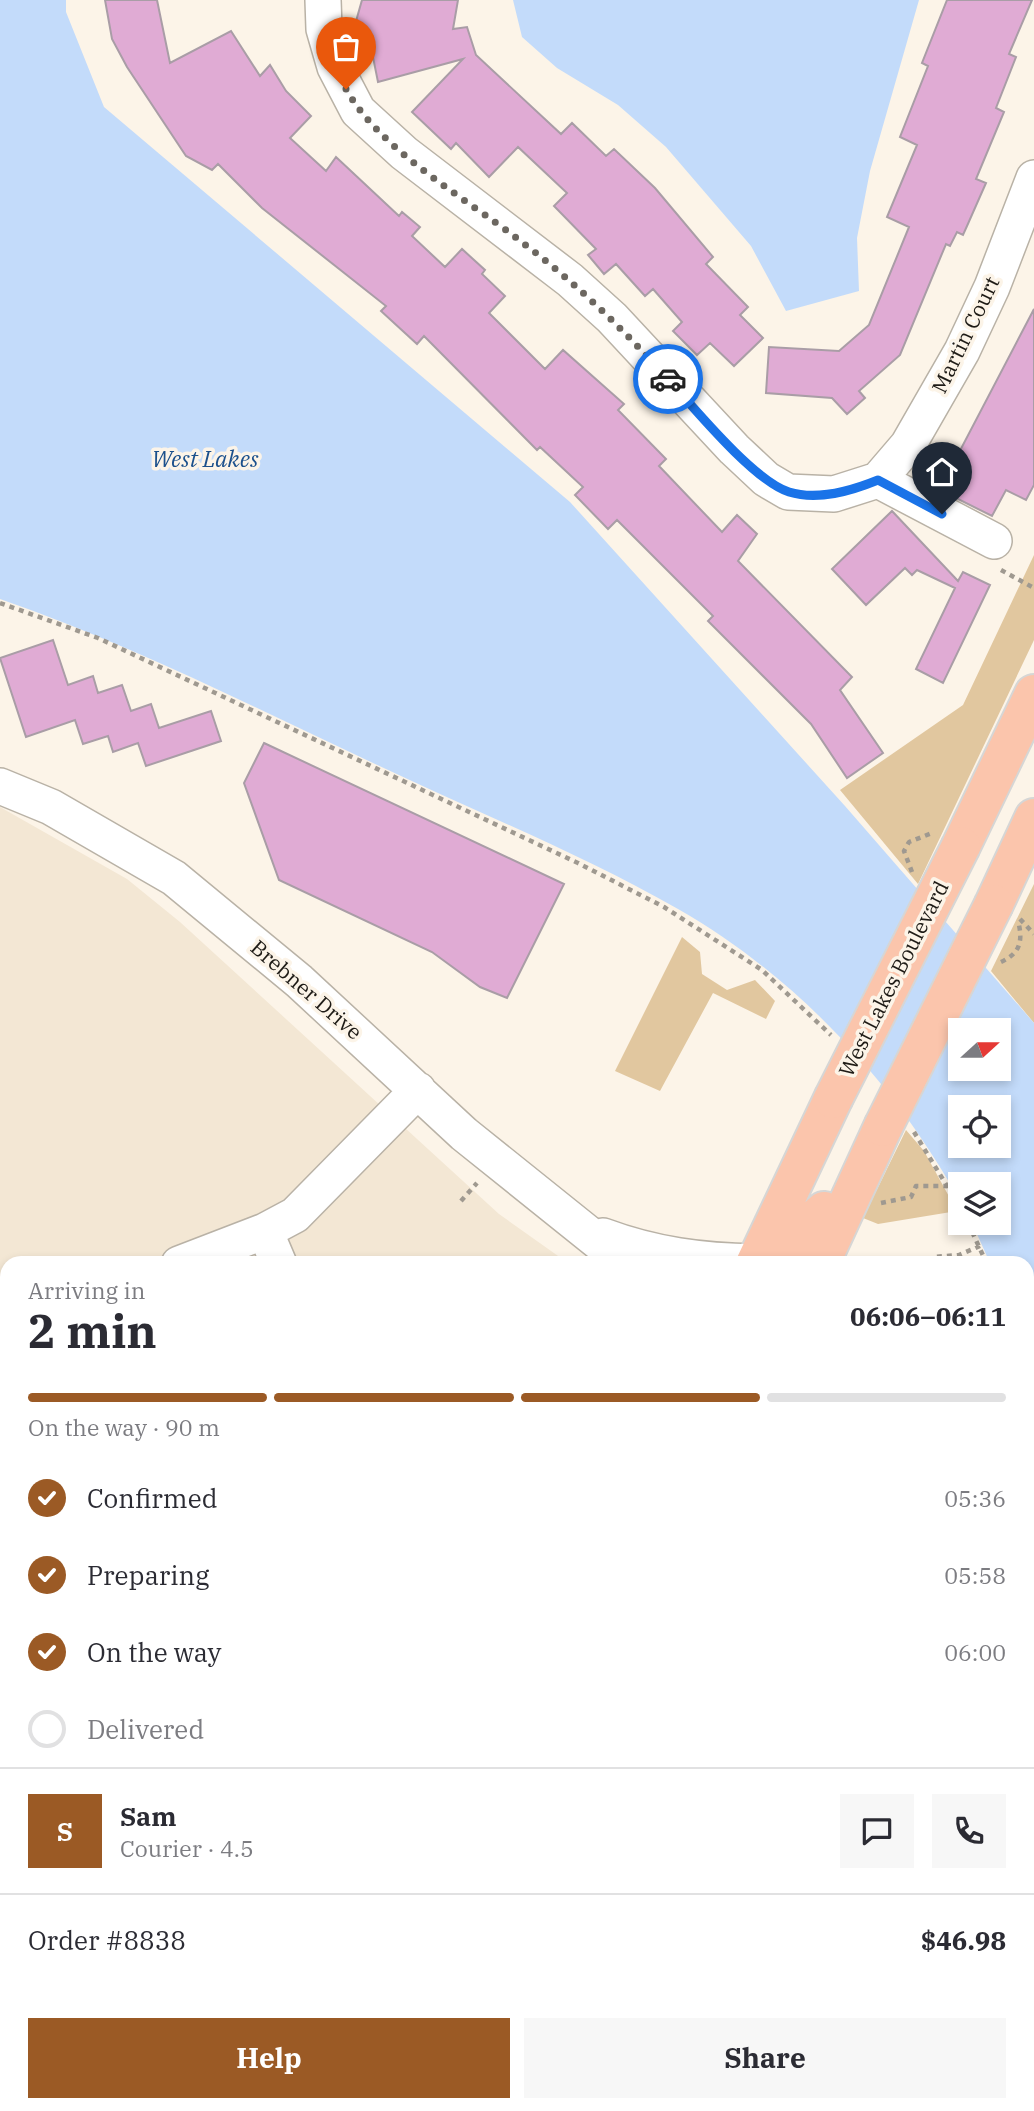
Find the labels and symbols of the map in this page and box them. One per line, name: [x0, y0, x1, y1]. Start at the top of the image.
pin: [316, 17, 376, 89]
street label: Martin Court: [925, 271, 1005, 398]
courier: [633, 344, 703, 414]
pin: [912, 442, 972, 514]
water label: West Lakes: [151, 443, 259, 473]
street label: West Lakes Boulevard: [832, 876, 955, 1081]
street label: Brebner Drive: [245, 933, 368, 1045]
north arrow: [948, 1018, 1012, 1082]

